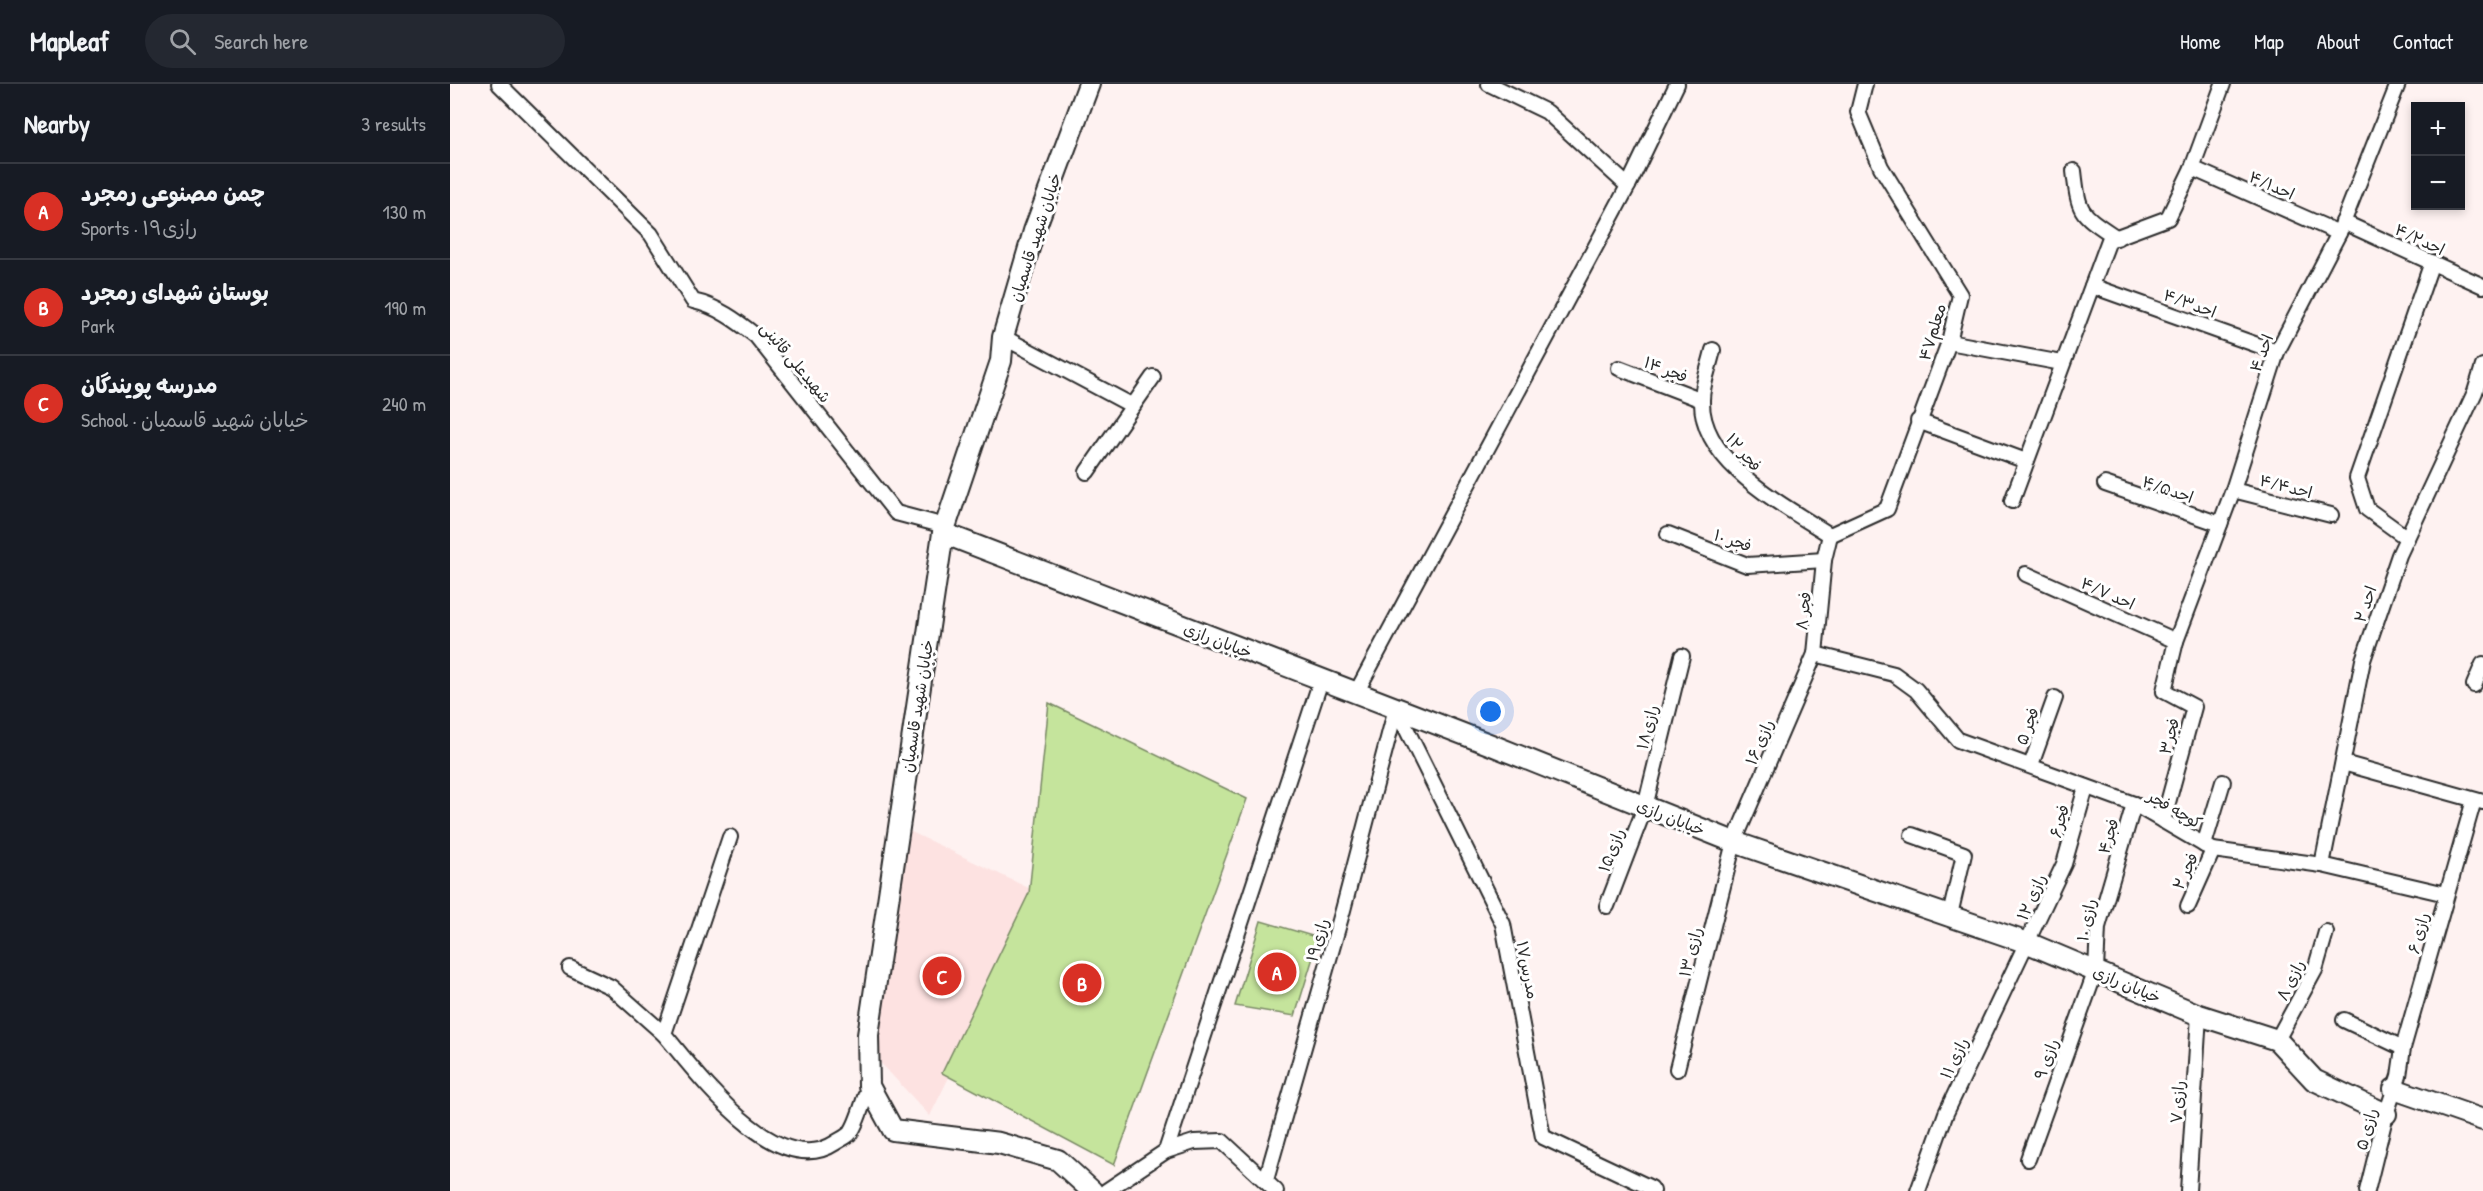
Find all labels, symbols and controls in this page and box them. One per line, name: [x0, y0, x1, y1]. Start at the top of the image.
search box: [145, 14, 565, 68]
text: Mapleaf: [30, 22, 109, 60]
icon: search: [166, 25, 199, 58]
text: Search here: [214, 26, 308, 56]
text: Home: [2180, 27, 2221, 56]
text: Map: [2254, 27, 2284, 56]
text: About: [2317, 27, 2360, 56]
text: Contact: [2393, 27, 2453, 56]
map controls: [2411, 102, 2465, 210]
button: +: [2411, 102, 2465, 156]
text: Nearby: [24, 106, 90, 141]
text: 3 results: [361, 110, 426, 137]
button: −: [2411, 156, 2465, 210]
street label: احد۴/۱: [2246, 165, 2298, 205]
street label: خیابان شهید قاسمیان: [1004, 170, 1066, 304]
text: چمن مصنوعی رمجرد: [81, 178, 265, 208]
text: A: [39, 198, 48, 225]
text: 130 m: [383, 198, 426, 225]
text: Sports · رازی۱۹: [81, 214, 197, 241]
street label: احد۴/۲: [2391, 218, 2449, 260]
text: بوستان شهدای رمجرد: [81, 277, 269, 307]
street label: احد۴/۳: [2160, 283, 2220, 323]
text: B: [38, 294, 49, 321]
text: 190 m: [384, 294, 426, 321]
street label: معلم۴۷: [1913, 301, 1953, 364]
text: Park: [81, 312, 114, 339]
street label: شهیدعلی قائینی: [756, 317, 836, 407]
street label: احد ۴: [2244, 331, 2278, 375]
street label: فجر ۱۴: [1641, 351, 1691, 387]
text: مدرسه پویندگان: [81, 370, 218, 400]
text: C: [38, 390, 49, 417]
text: 240 m: [382, 390, 426, 417]
text: School · خیابان شهید قاسمیان: [81, 406, 309, 433]
street label: فجر ۱۲: [1721, 428, 1767, 476]
street label: احد۴/۴: [2257, 469, 2315, 503]
street label: احد۴/۵: [2139, 470, 2197, 508]
street label: فجر ۱۰: [1711, 523, 1755, 557]
street label: احد ۴/۷: [2078, 571, 2138, 615]
street label: احد ۲: [2348, 583, 2382, 625]
street label: فجر ۸: [1790, 591, 1816, 631]
street label: خیابان رازی: [1181, 617, 1255, 663]
street label: خیابان شهید قاسمیان: [896, 638, 938, 774]
your location: [1476, 697, 1505, 726]
street label: رازی۱۸: [1631, 702, 1663, 752]
street label: فجر ۵: [2010, 704, 2044, 748]
street label: فجر۳: [2154, 715, 2184, 757]
street label: رازی ۱۶: [1740, 716, 1778, 768]
street label: کوچه فجر: [2142, 783, 2207, 834]
street label: خیابان رازی: [1634, 793, 1708, 841]
street label: فجر۶: [2044, 802, 2074, 840]
street label: فجر۴: [2092, 816, 2124, 856]
street label: رازی۱۵: [1593, 825, 1629, 875]
street label: فجر ۲: [2167, 849, 2203, 893]
street label: رازی ۱۲: [2011, 870, 2051, 924]
street label: رازی ۱۰: [2071, 897, 2101, 943]
street label: رازی ۶: [2402, 910, 2434, 956]
street label: رازی۱۹: [1300, 916, 1334, 964]
street label: رازی ۱۳: [1673, 925, 1707, 979]
street label: مدرس۱۷: [1512, 939, 1544, 1001]
pin: A: [1258, 950, 1296, 994]
pin: C: [922, 954, 962, 998]
street label: رازی ۸: [2271, 956, 2309, 1004]
pin: B: [1062, 960, 1102, 1006]
street label: خیابان رازی: [2090, 960, 2164, 1008]
street label: رازی ۱۱: [1935, 1034, 1973, 1082]
street label: رازی ۹: [2028, 1035, 2064, 1083]
street label: رازی ۷: [2165, 1080, 2189, 1124]
street label: رازی ۵: [2350, 1105, 2382, 1153]

